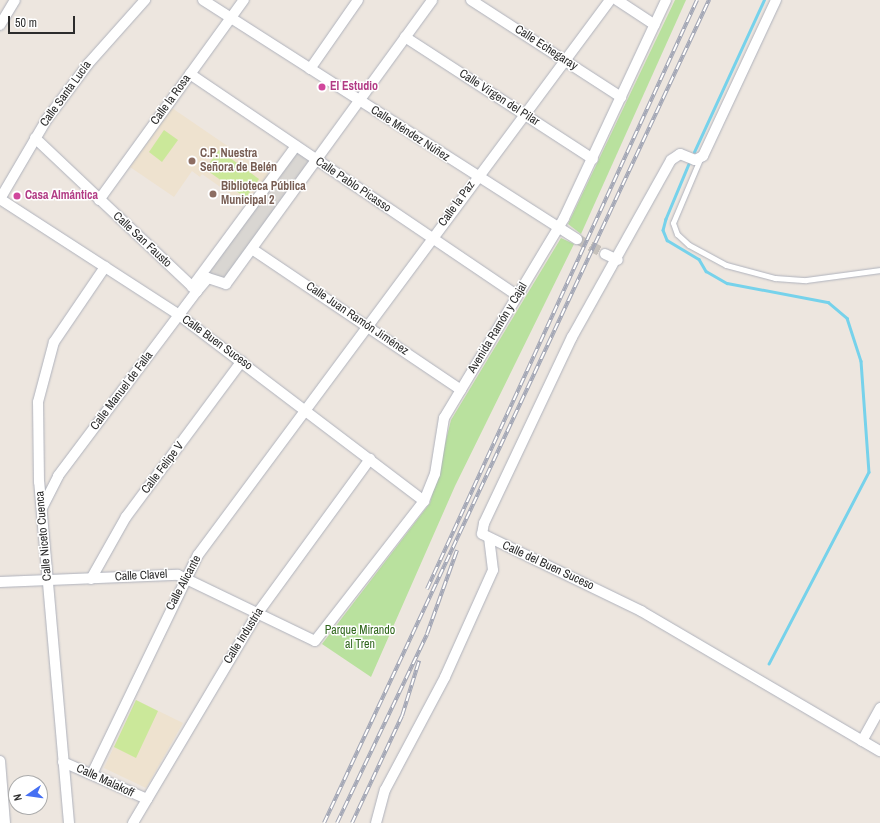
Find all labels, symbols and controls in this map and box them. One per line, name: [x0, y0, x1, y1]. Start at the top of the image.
scale bar: [10, 8, 77, 34]
text: 50 m: [15, 15, 37, 31]
street label: Calle Echegaray: [512, 22, 580, 74]
street label: Calle Santa Lucía: [37, 58, 95, 130]
street label: Calle Virgen del Pilar: [456, 67, 542, 129]
street label: Calle la Rosa: [148, 72, 194, 128]
place label: El Estudio: [330, 80, 378, 94]
marker: El Estudio: [317, 82, 327, 92]
street label: Calle Méndez Núñez: [368, 103, 452, 165]
place label: C.P. Nuestra Señora de Belén: [200, 147, 277, 175]
street label: Calle Pablo Picasso: [312, 154, 394, 216]
marker: C.P. Nuestra Señora de Belén: [187, 156, 197, 166]
street label: Calle la Paz: [436, 179, 478, 229]
place label: Biblioteca Pública Municipal 2: [221, 180, 306, 208]
place label: Casa Almántica: [25, 189, 98, 203]
marker: Biblioteca Pública Municipal 2: [208, 189, 218, 199]
marker: Casa Almántica: [12, 191, 22, 201]
street label: Calle San Fausto: [110, 209, 174, 271]
street label: Calle Juan Ramón Jiménez: [303, 279, 411, 359]
street label: Avenida Ramón y Cajal: [465, 280, 531, 376]
street label: Calle Buen Suceso: [179, 313, 255, 373]
street label: Calle Manuel de Falla: [88, 349, 156, 433]
street label: Calle Felipe V: [139, 439, 187, 497]
street label: Calle Niceto Cuenca: [33, 490, 55, 582]
street label: Calle del Buen Suceso: [500, 538, 596, 594]
street label: Calle Alicante: [163, 553, 205, 613]
street label: Calle Clavel: [114, 567, 168, 585]
street label: Calle Industria: [221, 605, 267, 667]
park label: Parque Mirando al Tren: [325, 624, 395, 652]
street label: Calle Malakoff: [74, 761, 136, 801]
north arrow: [8, 775, 48, 815]
text: N: [10, 793, 25, 802]

